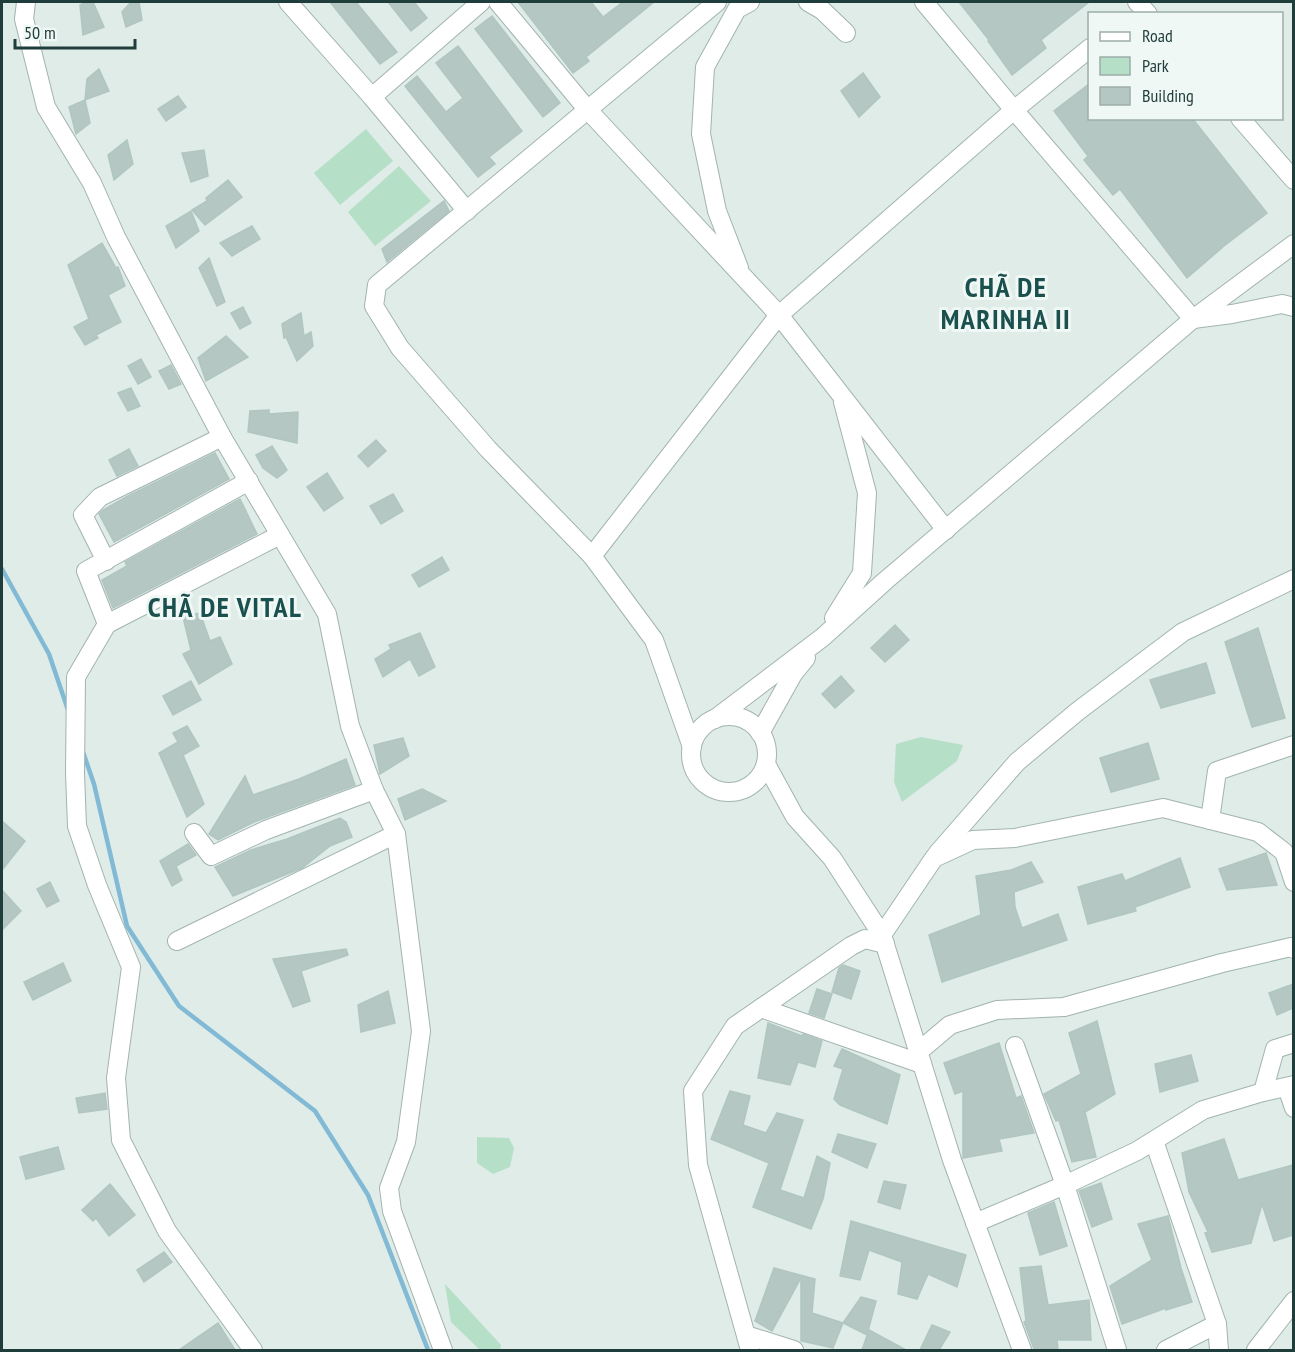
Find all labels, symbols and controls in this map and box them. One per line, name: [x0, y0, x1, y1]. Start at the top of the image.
scale bar: [15, 12, 135, 50]
legend: [1088, 12, 1283, 120]
text: 50 m: [24, 21, 56, 44]
text: Road: [1142, 24, 1173, 47]
text: Park: [1142, 54, 1169, 77]
text: Building: [1142, 84, 1194, 107]
district label: CHÃ DE MARINHA II: [941, 268, 1071, 337]
district label: CHÃ DE VITAL: [148, 588, 302, 625]

